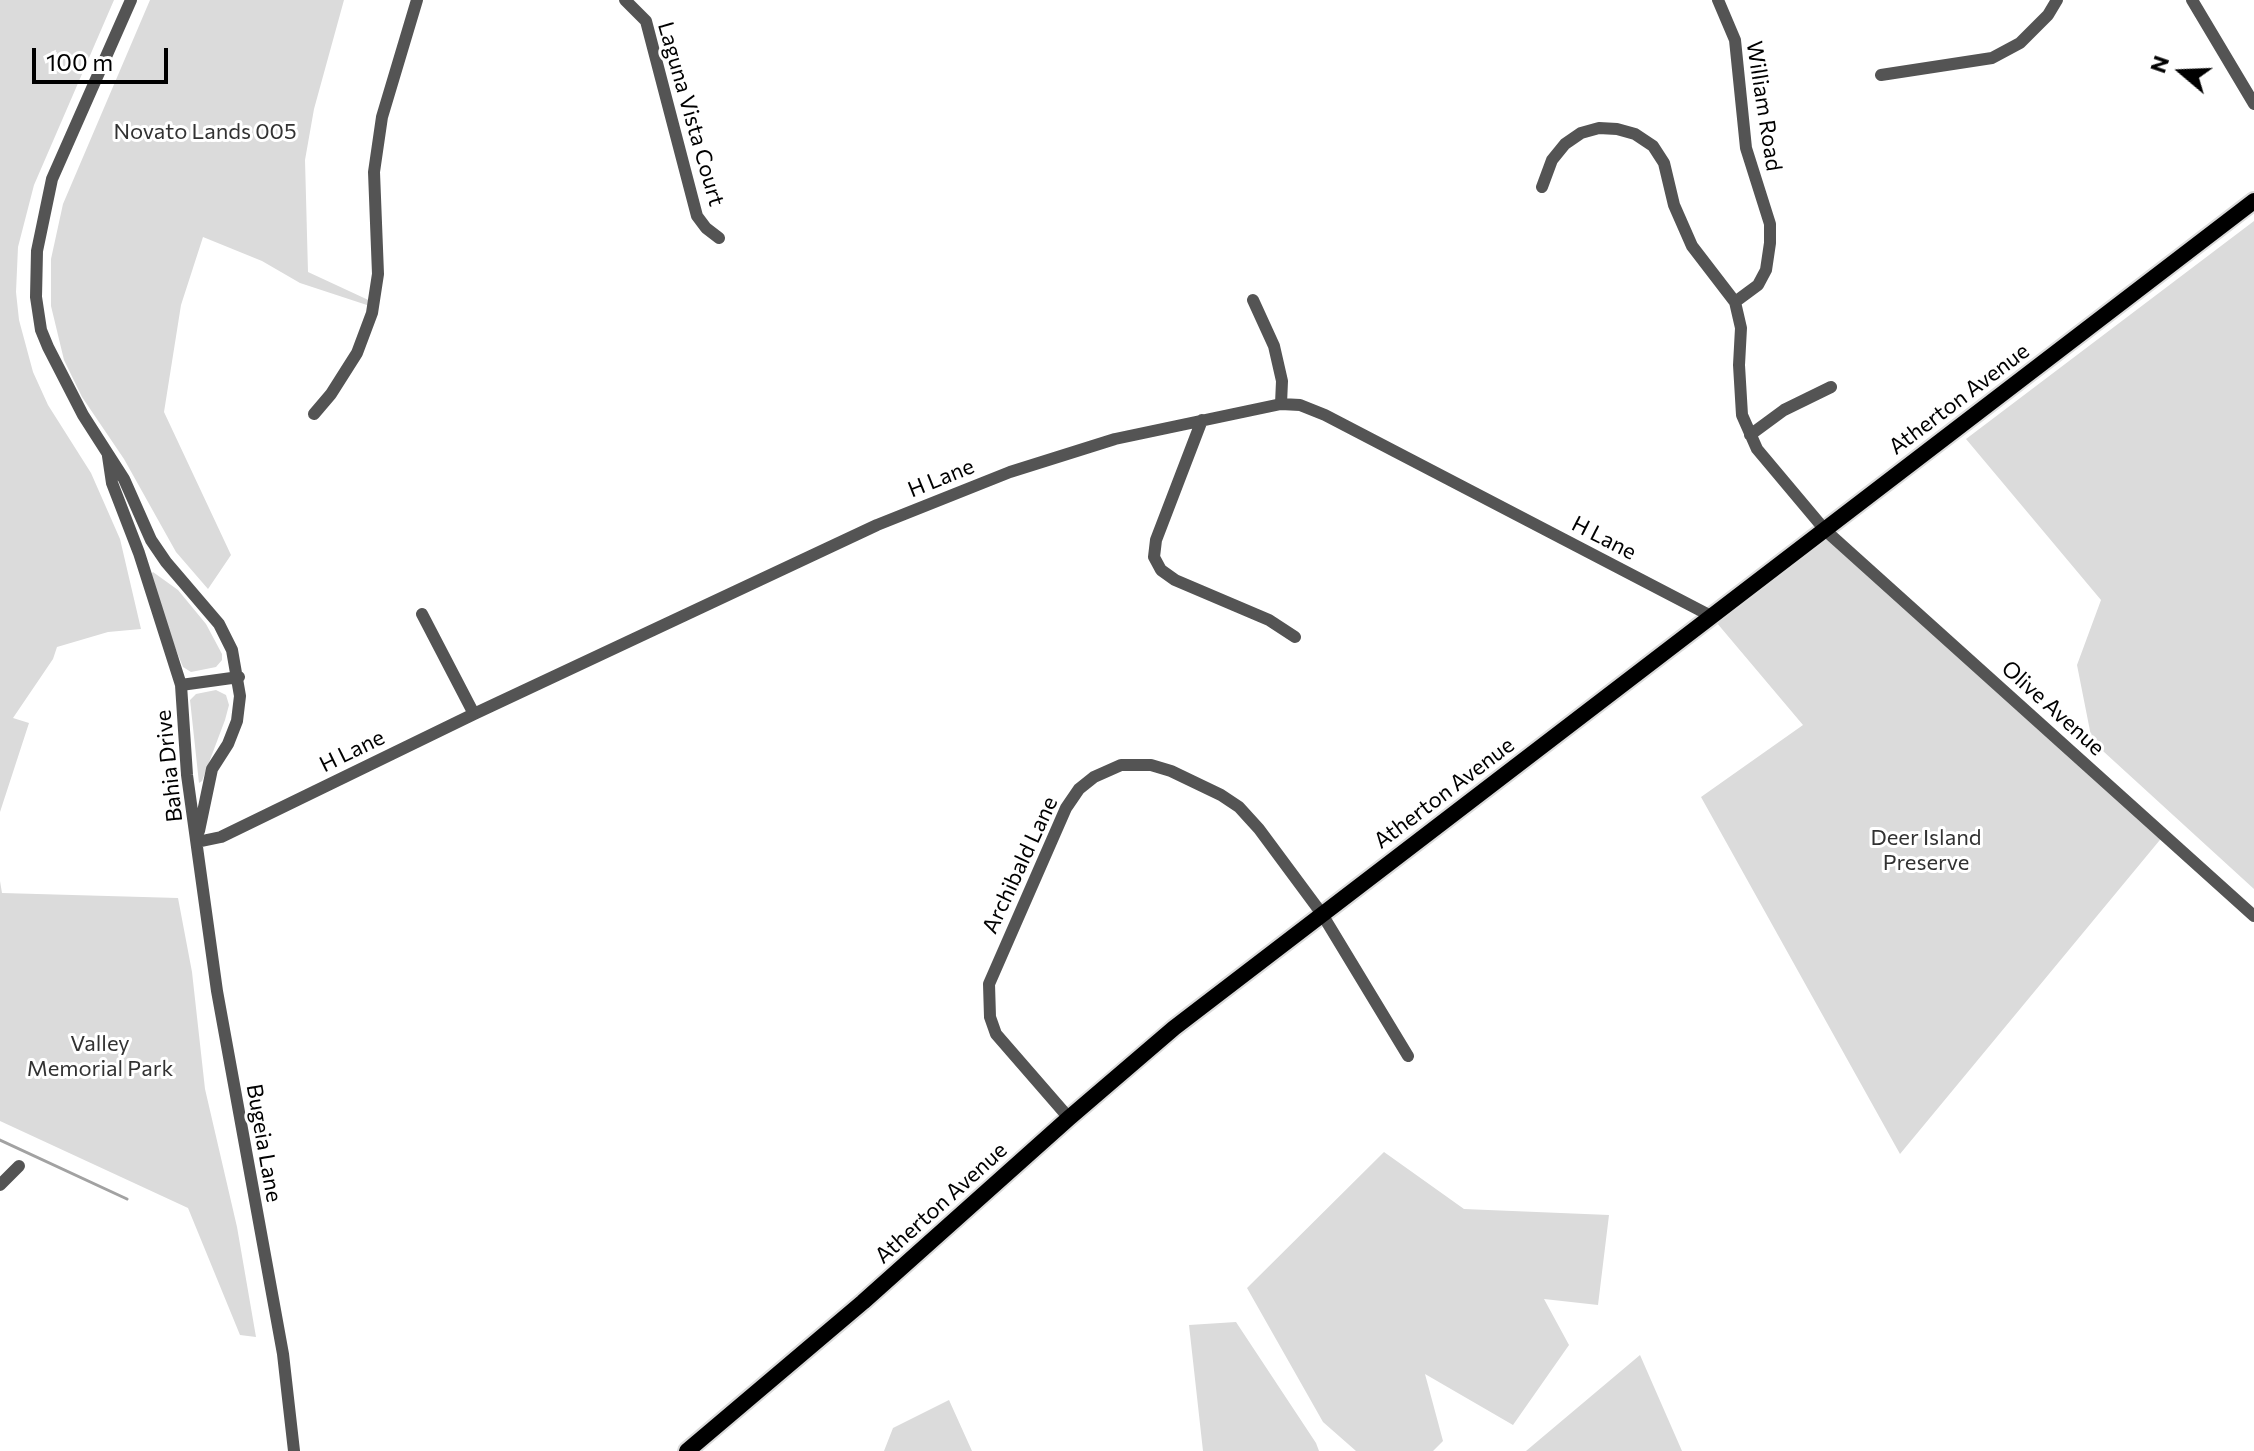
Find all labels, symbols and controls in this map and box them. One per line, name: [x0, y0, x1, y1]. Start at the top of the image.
street label: Laguna Vista Court: [652, 19, 730, 209]
scale bar: [36, 32, 172, 82]
north arrow: [2142, 32, 2222, 112]
street label: William Road: [1741, 39, 1787, 173]
text: 100 m: [46, 47, 113, 76]
text: N: [2143, 52, 2174, 76]
park label: Novato Lands 005: [113, 119, 297, 145]
street label: Atherton Avenue: [1884, 338, 2034, 460]
street label: H Lane: [904, 453, 978, 503]
street label: H Lane: [1567, 511, 1641, 565]
street label: Olive Avenue: [1996, 655, 2110, 761]
street label: Bahia Drive: [150, 709, 188, 823]
street label: H Lane: [315, 724, 389, 778]
street label: Atherton Avenue: [1369, 732, 1519, 854]
street label: Archibald Lane: [977, 792, 1063, 938]
park label: Deer Island Preserve: [1871, 825, 1981, 876]
park label: Valley Memorial Park: [27, 1031, 173, 1082]
street label: Bugeia Lane: [241, 1082, 287, 1204]
street label: Atherton Avenue: [870, 1137, 1012, 1269]

